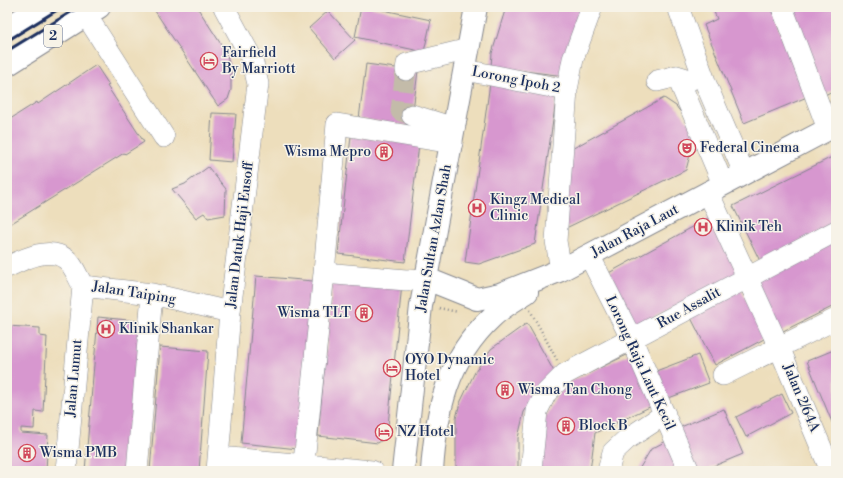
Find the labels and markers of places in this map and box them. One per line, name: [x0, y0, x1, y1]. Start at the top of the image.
place label: Fairfield By Marriott: [221, 44, 296, 78]
hotel icon: Fairfield By Marriott: [199, 51, 219, 71]
theatre icon: Federal Cinema: [677, 138, 697, 158]
place label: Federal Cinema: [700, 139, 800, 157]
building icon: Wisma Mepro: [374, 142, 394, 162]
place label: Wisma Mepro: [284, 143, 371, 161]
place label: Kingz Medical Clinic: [490, 191, 580, 225]
hospital icon: Kingz Medical Clinic: [467, 198, 487, 218]
hospital icon: Klinik Teh: [693, 217, 713, 237]
place label: Klinik Teh: [716, 218, 783, 236]
building icon: Wisma TLT: [354, 303, 374, 323]
place label: Wisma TLT: [277, 304, 351, 322]
hospital icon: Klinik Shankar: [96, 319, 116, 339]
place label: Klinik Shankar: [119, 320, 214, 338]
place label: OYO Dynamic Hotel: [405, 351, 494, 385]
hotel icon: OYO Dynamic Hotel: [382, 358, 402, 378]
building icon: Wisma Tan Chong: [495, 380, 515, 400]
place label: Wisma Tan Chong: [517, 381, 633, 399]
building icon: Block B: [556, 416, 576, 436]
place label: Block B: [578, 417, 628, 435]
hotel icon: NZ Hotel: [374, 422, 394, 442]
place label: NZ Hotel: [397, 423, 454, 441]
building icon: Wisma PMB: [17, 443, 37, 463]
place label: Wisma PMB: [39, 444, 117, 462]

